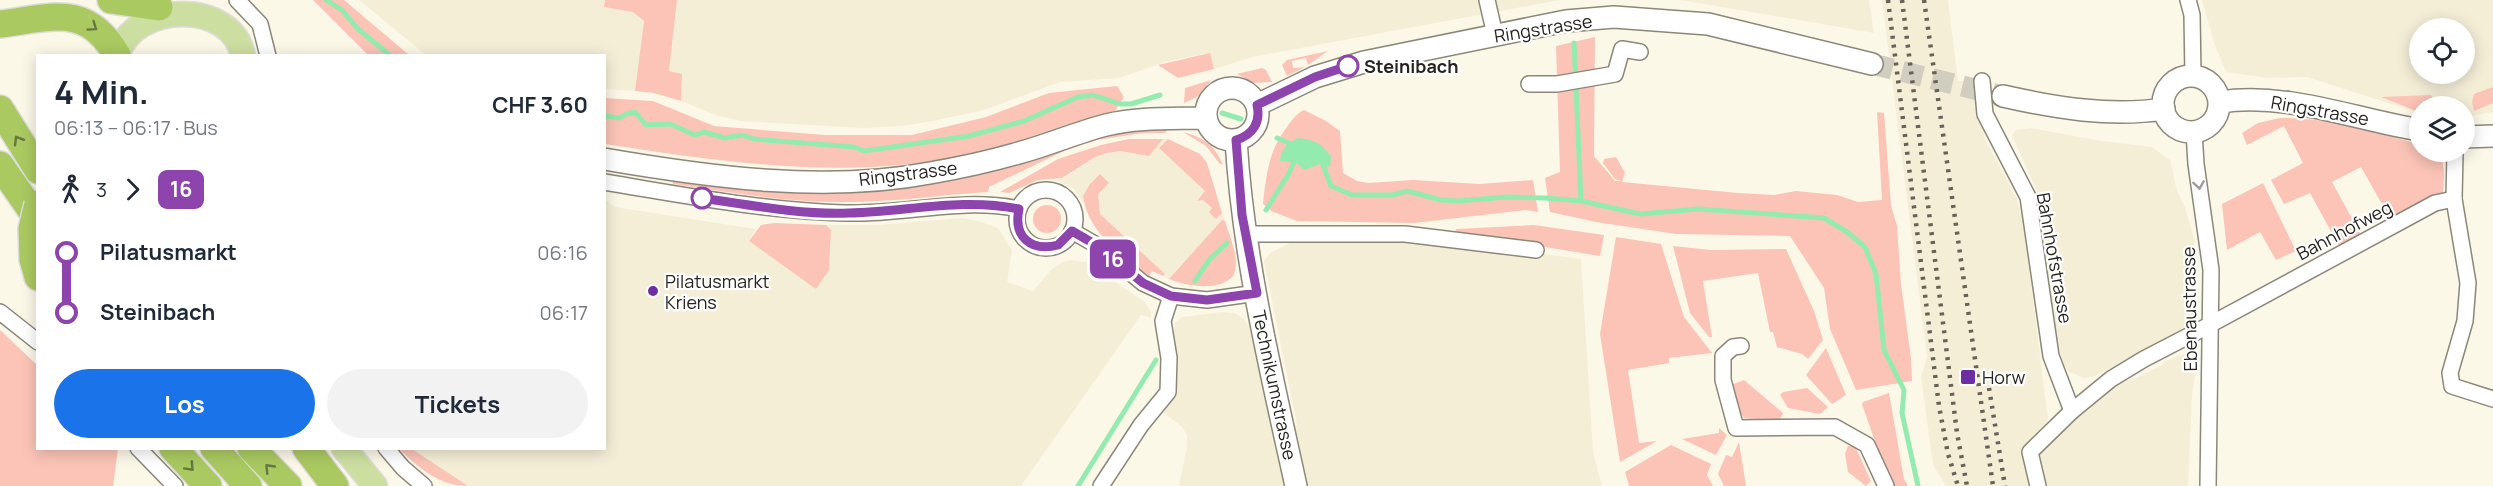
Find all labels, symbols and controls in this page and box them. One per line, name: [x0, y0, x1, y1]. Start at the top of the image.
street label: Ringstrasse: [1492, 8, 1594, 48]
map controls: [2409, 18, 2475, 162]
button: locate: [2409, 18, 2475, 84]
one-way arrow: [86, 20, 97, 31]
place label: Steinibach: [1364, 54, 1458, 78]
marker: Steinibach: [1337, 55, 1359, 77]
text: 4 Min.: [54, 69, 149, 114]
text: CHF 3.60: [492, 90, 588, 120]
street label: Ringstrasse: [2269, 90, 2371, 130]
button: layers: [2409, 96, 2475, 162]
text: 06:13 – 06:17 · Bus: [54, 114, 218, 141]
one-way arrow: [14, 136, 25, 146]
street label: Ringstrasse: [857, 155, 959, 191]
icon: walk: [54, 173, 87, 206]
icon: forward: [116, 173, 149, 206]
text: 16: [170, 175, 192, 203]
text: 3: [96, 176, 107, 203]
one-way arrow: [2192, 179, 2205, 189]
unlabelled marker: [691, 187, 713, 209]
street label: Bahnhofstrasse: [2032, 191, 2078, 325]
street label: Bahnhofweg: [2292, 195, 2396, 265]
text: Pilatusmarkt: [100, 237, 237, 267]
text: 06:16: [537, 239, 588, 266]
line badge: 16: [1086, 240, 1140, 278]
text: 16: [1102, 245, 1124, 273]
street label: Ebenaustrasse: [2176, 246, 2202, 372]
place label: Pilatusmarkt Kriens: [665, 269, 770, 314]
marker: Pilatusmarkt Kriens: [646, 284, 660, 298]
text: Steinibach: [100, 297, 215, 327]
text: 06:17: [540, 299, 588, 326]
street label: Technikumstrasse: [1247, 308, 1303, 462]
place label: Horw: [1982, 365, 2025, 389]
marker: Horw: [1959, 368, 1977, 386]
button: Los: [54, 369, 315, 438]
button: Tickets: [327, 369, 588, 438]
one-way arrow: [183, 460, 194, 471]
one-way arrow: [266, 464, 277, 475]

